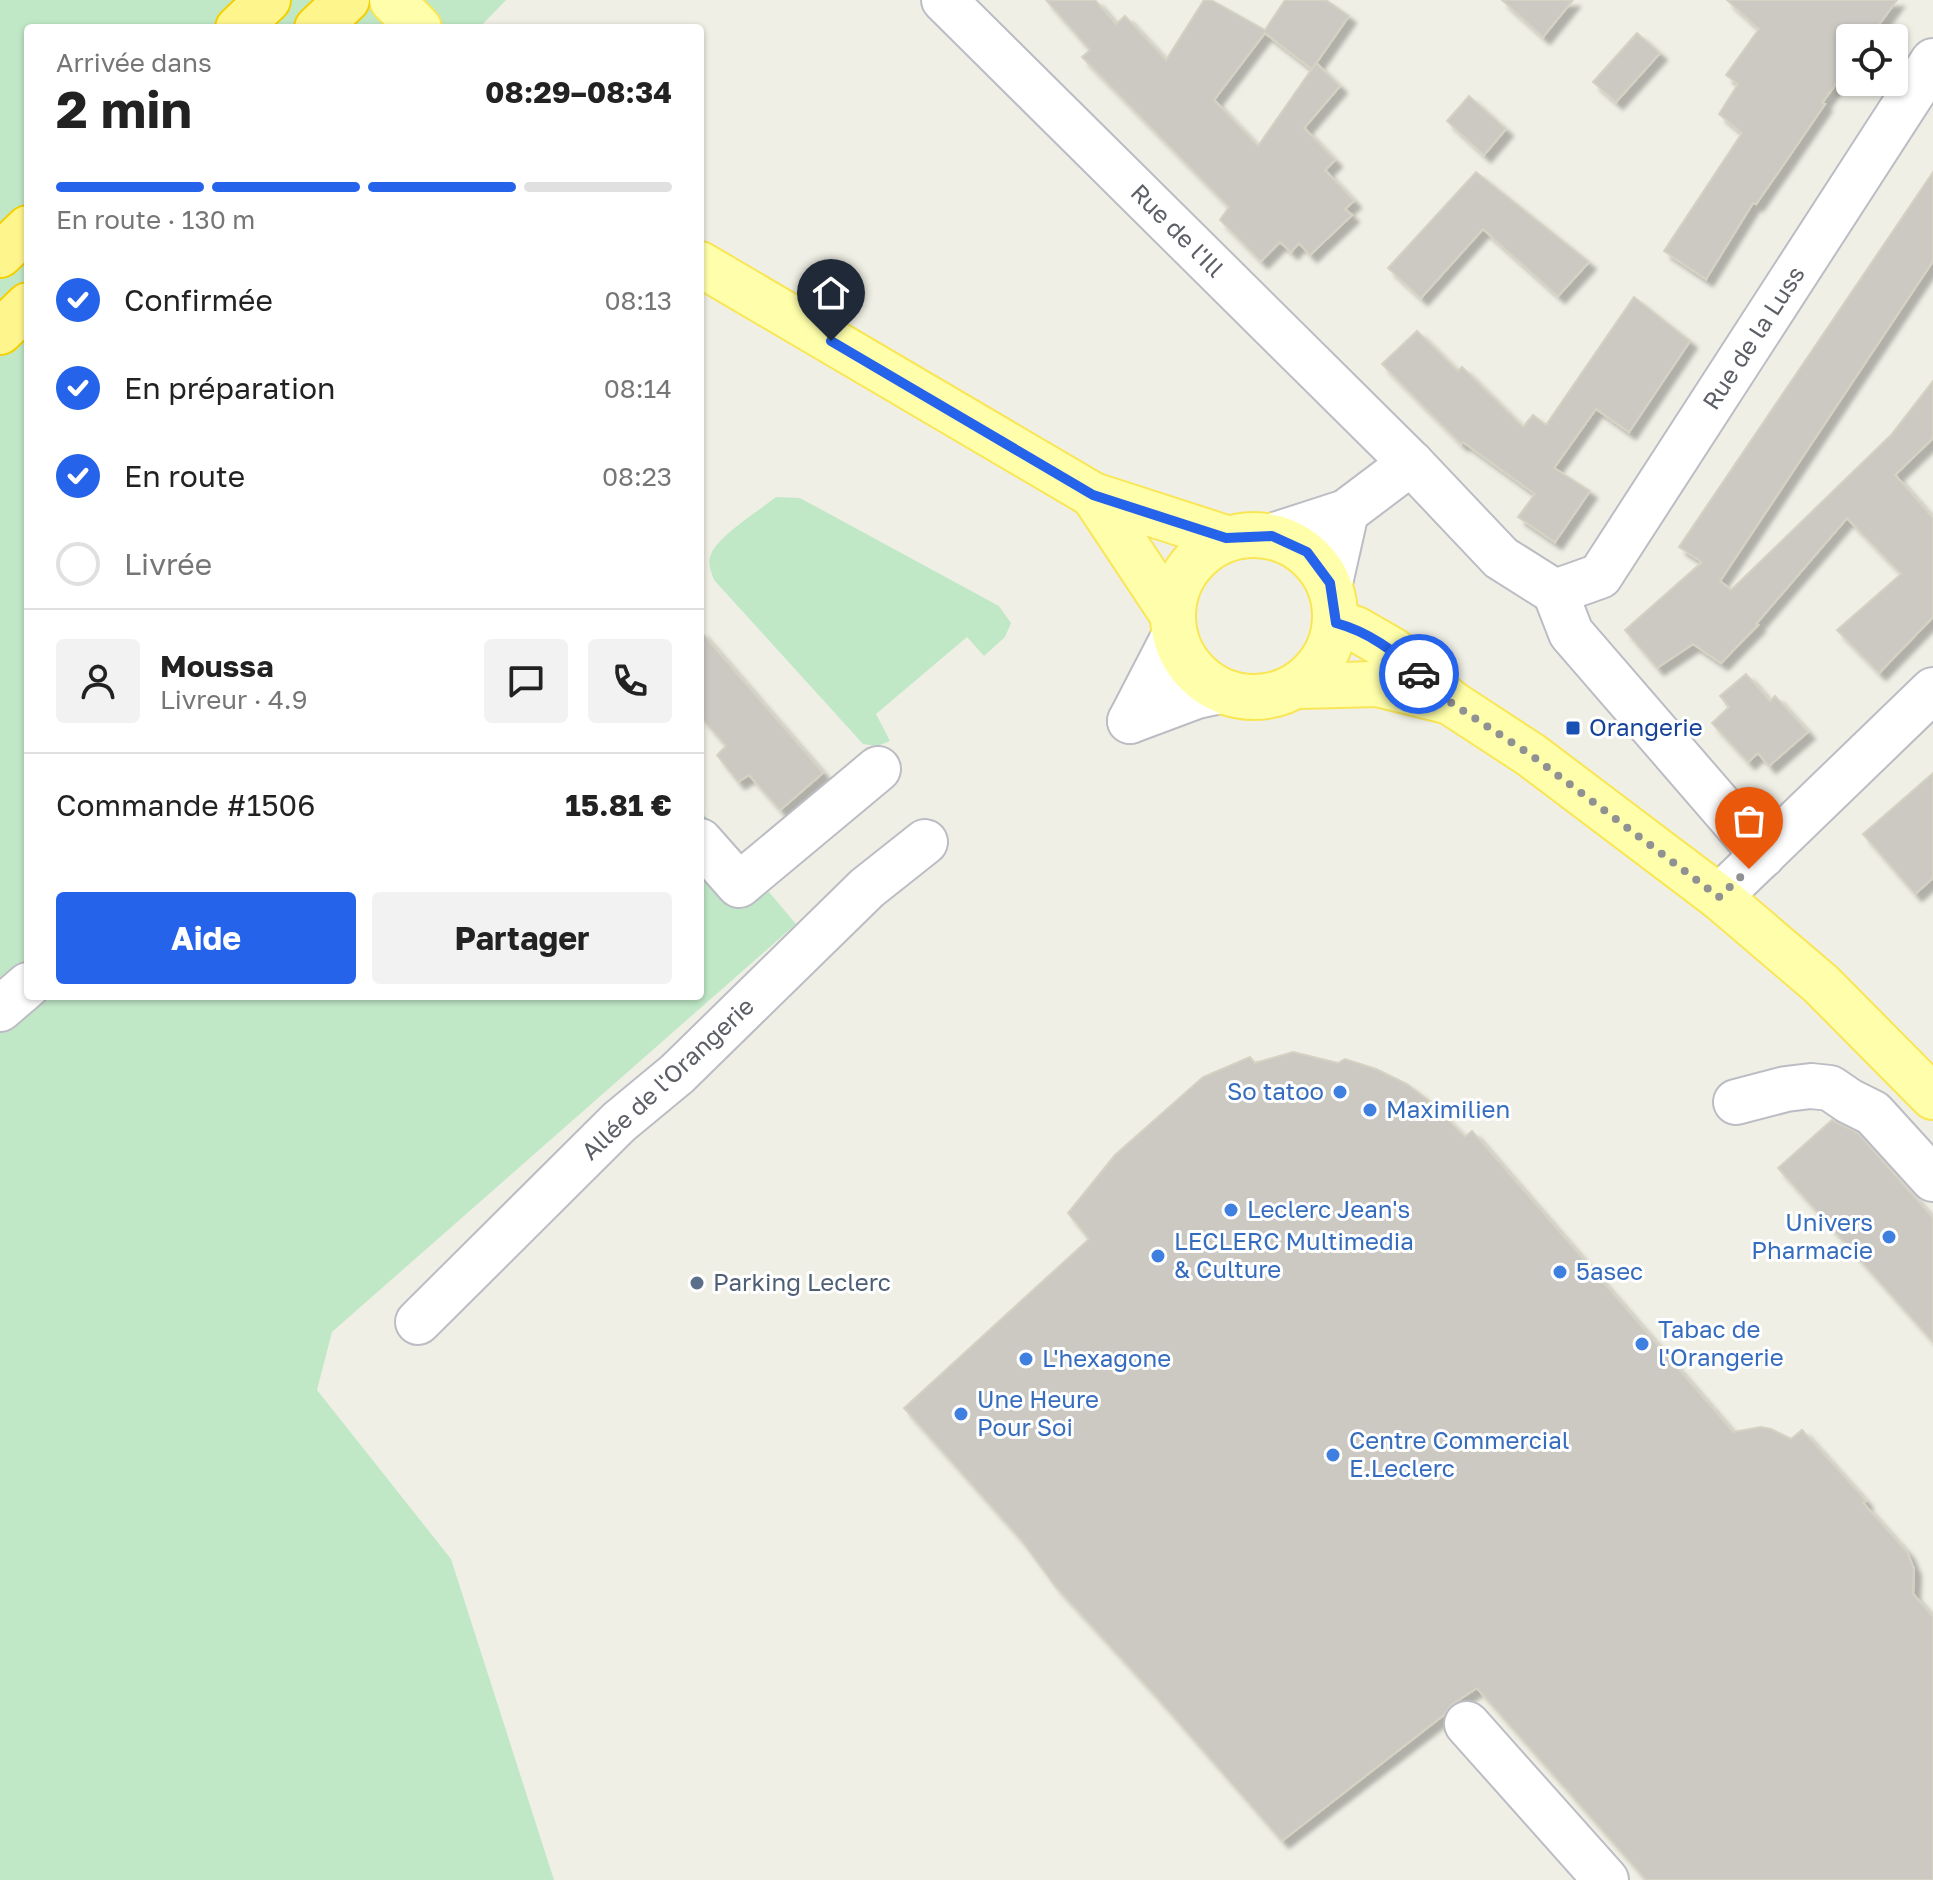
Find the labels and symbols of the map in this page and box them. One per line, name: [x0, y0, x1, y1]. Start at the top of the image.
street label: Rue de l'Ill: [1125, 177, 1231, 283]
pin: [797, 259, 865, 341]
street label: Rue de la Luss: [1696, 260, 1810, 414]
courier: [1379, 634, 1459, 714]
place label: Orangerie: [1589, 712, 1703, 741]
marker: Orangerie: [1564, 719, 1582, 737]
pin: [1715, 787, 1783, 869]
street label: Allée de l'Orangerie: [575, 991, 759, 1165]
place label: So tatoo: [1227, 1076, 1324, 1105]
marker: So tatoo: [1331, 1083, 1349, 1101]
place label: Maximilien: [1386, 1094, 1510, 1123]
marker: Maximilien: [1361, 1101, 1379, 1119]
place label: Leclerc Jean's: [1247, 1194, 1410, 1223]
marker: Leclerc Jean's: [1222, 1201, 1240, 1219]
place label: Univers Pharmacie: [1751, 1207, 1873, 1264]
place label: LECLERC Multimedia & Culture: [1174, 1226, 1414, 1283]
marker: Univers Pharmacie: [1880, 1228, 1898, 1246]
marker: LECLERC Multimedia & Culture: [1149, 1247, 1167, 1265]
place label: 5asec: [1576, 1256, 1643, 1285]
marker: 5asec: [1551, 1263, 1569, 1281]
place label: Parking Leclerc: [713, 1267, 891, 1296]
marker: Parking Leclerc: [688, 1274, 706, 1292]
place label: Tabac de l'Orangerie: [1658, 1314, 1784, 1371]
marker: Tabac de l'Orangerie: [1633, 1335, 1651, 1353]
place label: L'hexagone: [1042, 1343, 1171, 1372]
marker: L'hexagone: [1017, 1350, 1035, 1368]
place label: Une Heure Pour Soi: [977, 1384, 1099, 1441]
marker: Une Heure Pour Soi: [952, 1405, 970, 1423]
place label: Centre Commercial E.Leclerc: [1349, 1425, 1569, 1482]
marker: Centre Commercial E.Leclerc: [1324, 1446, 1342, 1464]

